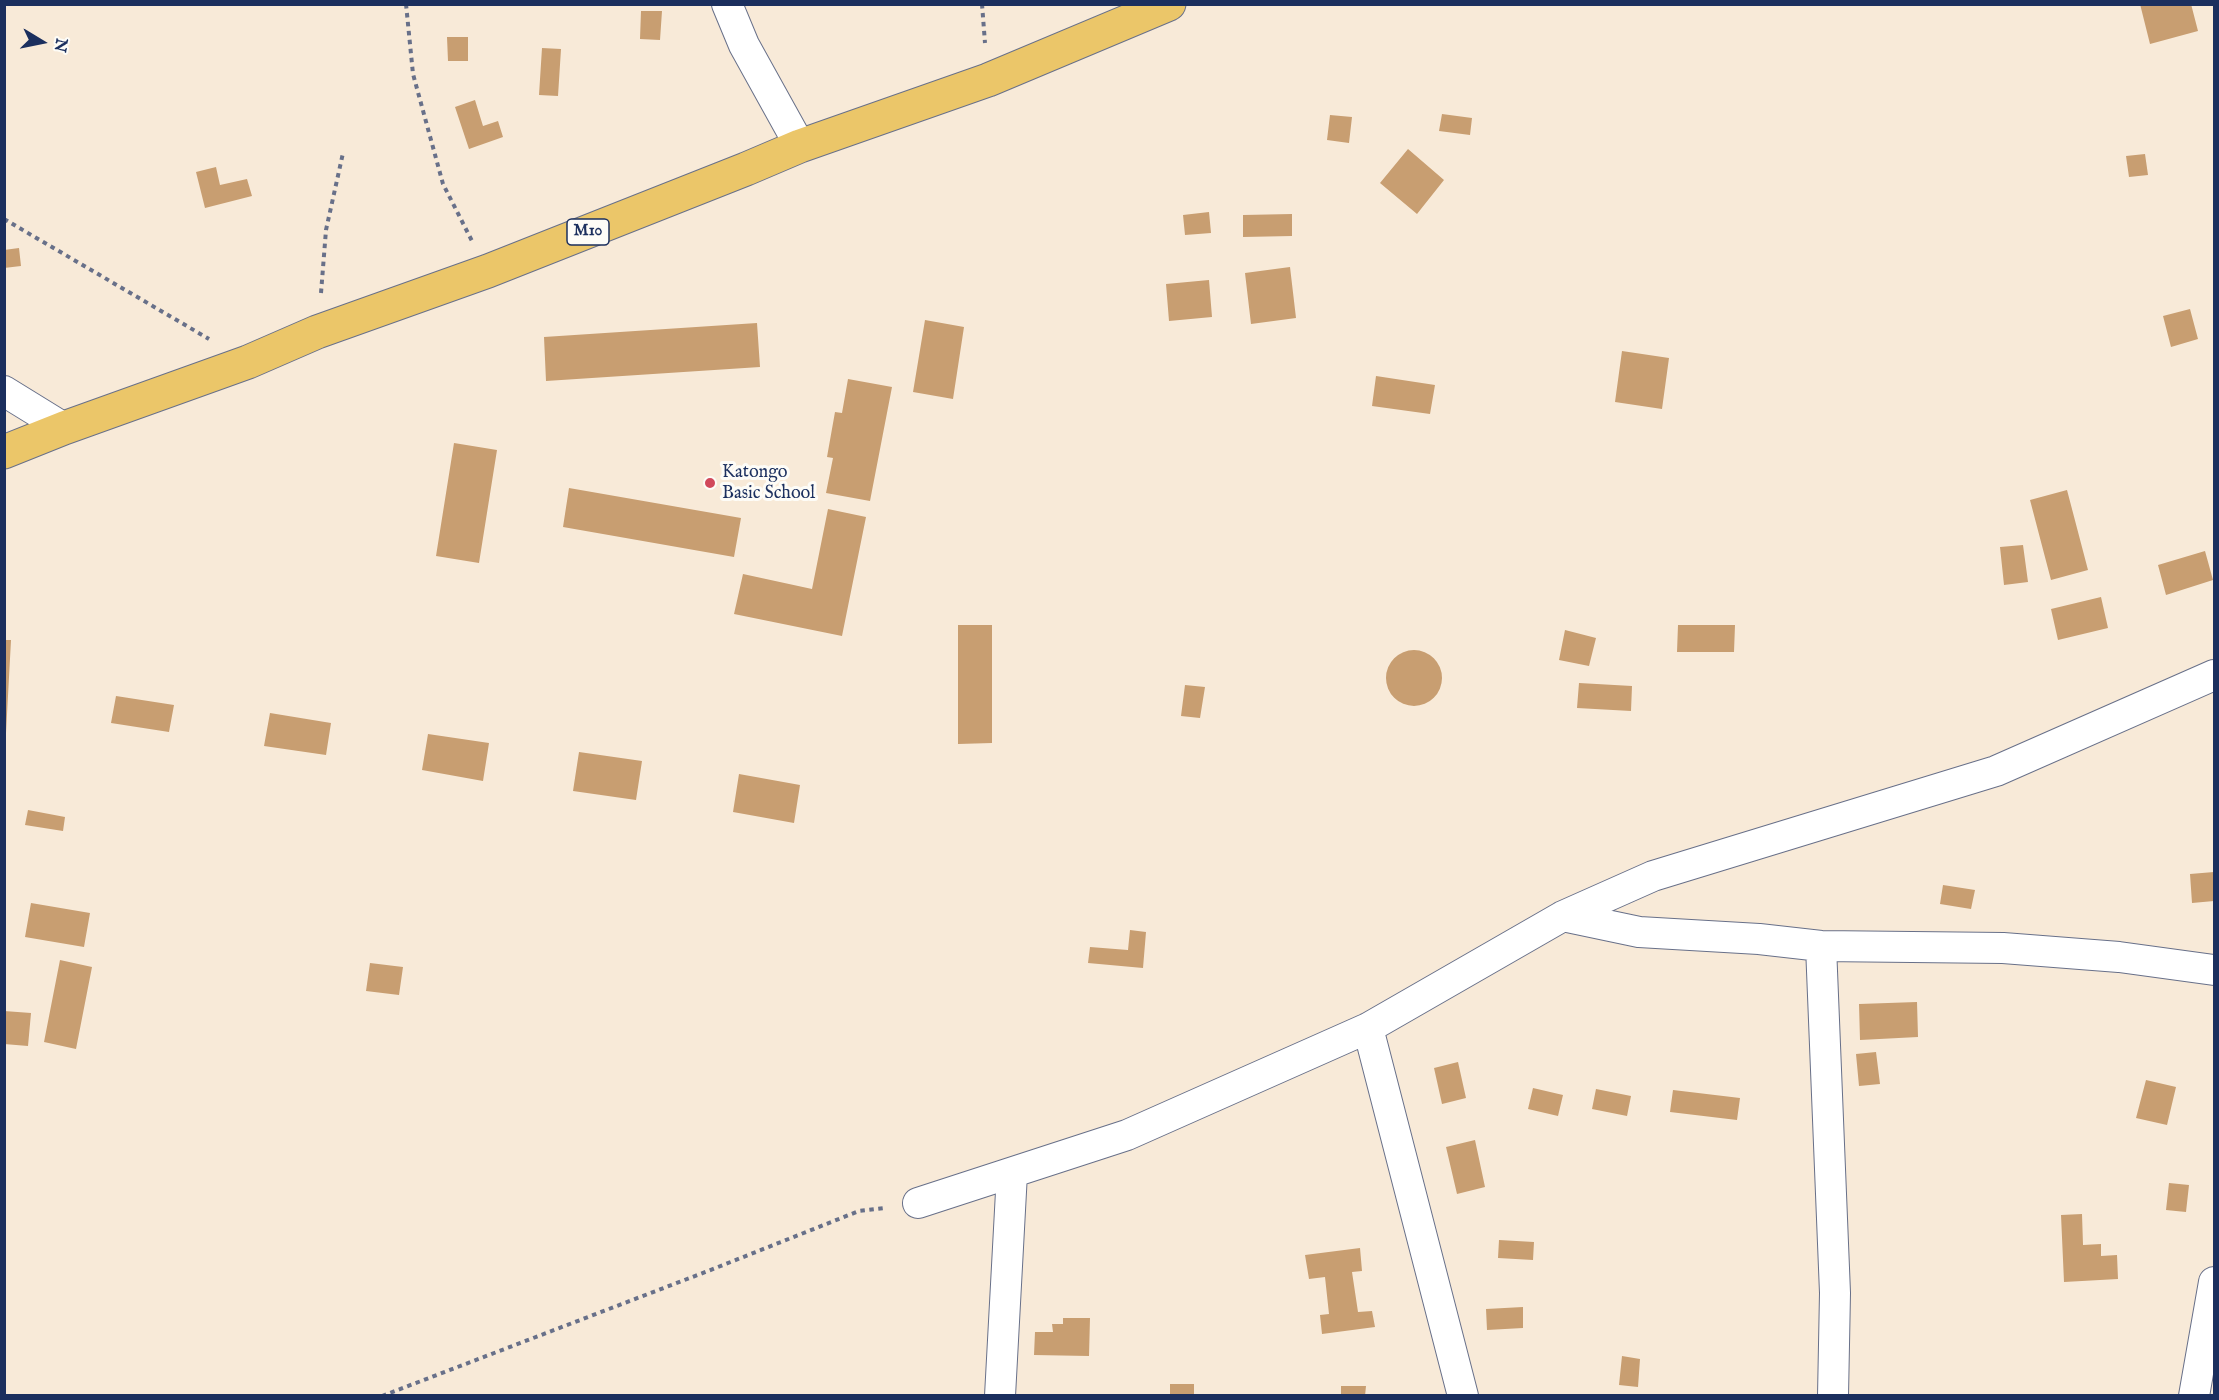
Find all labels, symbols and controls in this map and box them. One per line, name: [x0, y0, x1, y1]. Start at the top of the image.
north arrow: [12, 12, 72, 72]
text: N: [49, 37, 71, 54]
road number: M10: [567, 219, 609, 245]
place label: Katongo Basic School: [722, 462, 815, 504]
marker: Katongo Basic School: [703, 476, 717, 490]

